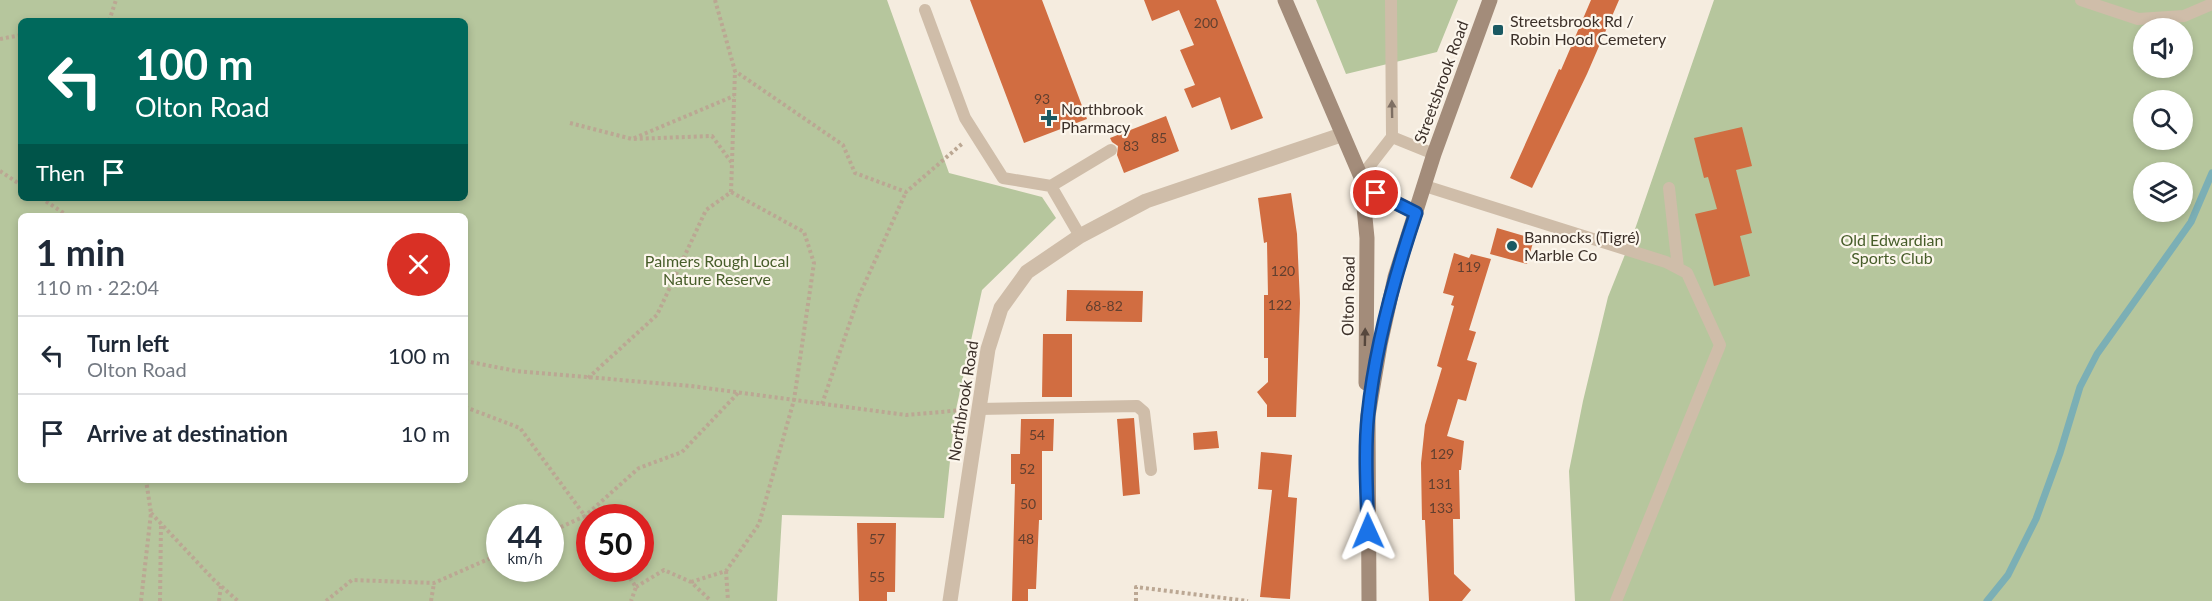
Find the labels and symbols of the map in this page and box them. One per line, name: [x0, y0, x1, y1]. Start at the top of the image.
place label: Streetsbrook Rd / Robin Hood Cemetery: [1510, 11, 1667, 48]
house number: 200: [1194, 14, 1218, 31]
street label: Streetsbrook Road: [1409, 18, 1472, 146]
marker: Streetsbrook Rd / Robin Hood Cemetery: [1491, 23, 1505, 37]
house number: 93: [1034, 90, 1050, 107]
place label: Northbrook Pharmacy: [1061, 99, 1144, 136]
one-way arrow: [1387, 99, 1396, 118]
marker: Northbrook Pharmacy: [1042, 111, 1056, 125]
house number: 85: [1151, 129, 1167, 146]
house number: 83: [1123, 137, 1139, 154]
pin: [1350, 167, 1401, 218]
place label: Bannocks (Tigré) Marble Co: [1524, 227, 1640, 264]
park label: Old Edwardian Sports Club: [1841, 230, 1943, 267]
marker: Bannocks (Tigré) Marble Co: [1505, 239, 1519, 253]
park label: Palmers Rough Local Nature Reserve: [645, 251, 789, 288]
street label: Olton Road: [1337, 256, 1358, 336]
house number: 119: [1457, 258, 1481, 275]
house number: 120: [1271, 262, 1295, 279]
house number: 122: [1268, 296, 1292, 313]
house number: 68-82: [1085, 297, 1123, 314]
one-way arrow: [1361, 327, 1370, 346]
street label: Northbrook Road: [944, 339, 981, 463]
house number: 54: [1029, 426, 1045, 443]
house number: 129: [1430, 445, 1454, 462]
house number: 52: [1019, 460, 1035, 477]
house number: 131: [1428, 475, 1452, 492]
house number: 50: [1020, 495, 1036, 512]
position arrow: [1336, 499, 1400, 563]
house number: 133: [1429, 499, 1453, 516]
speed limit sign: 50: [576, 504, 654, 582]
house number: 57: [869, 530, 885, 547]
house number: 48: [1018, 530, 1034, 547]
house number: 55: [869, 568, 885, 585]

